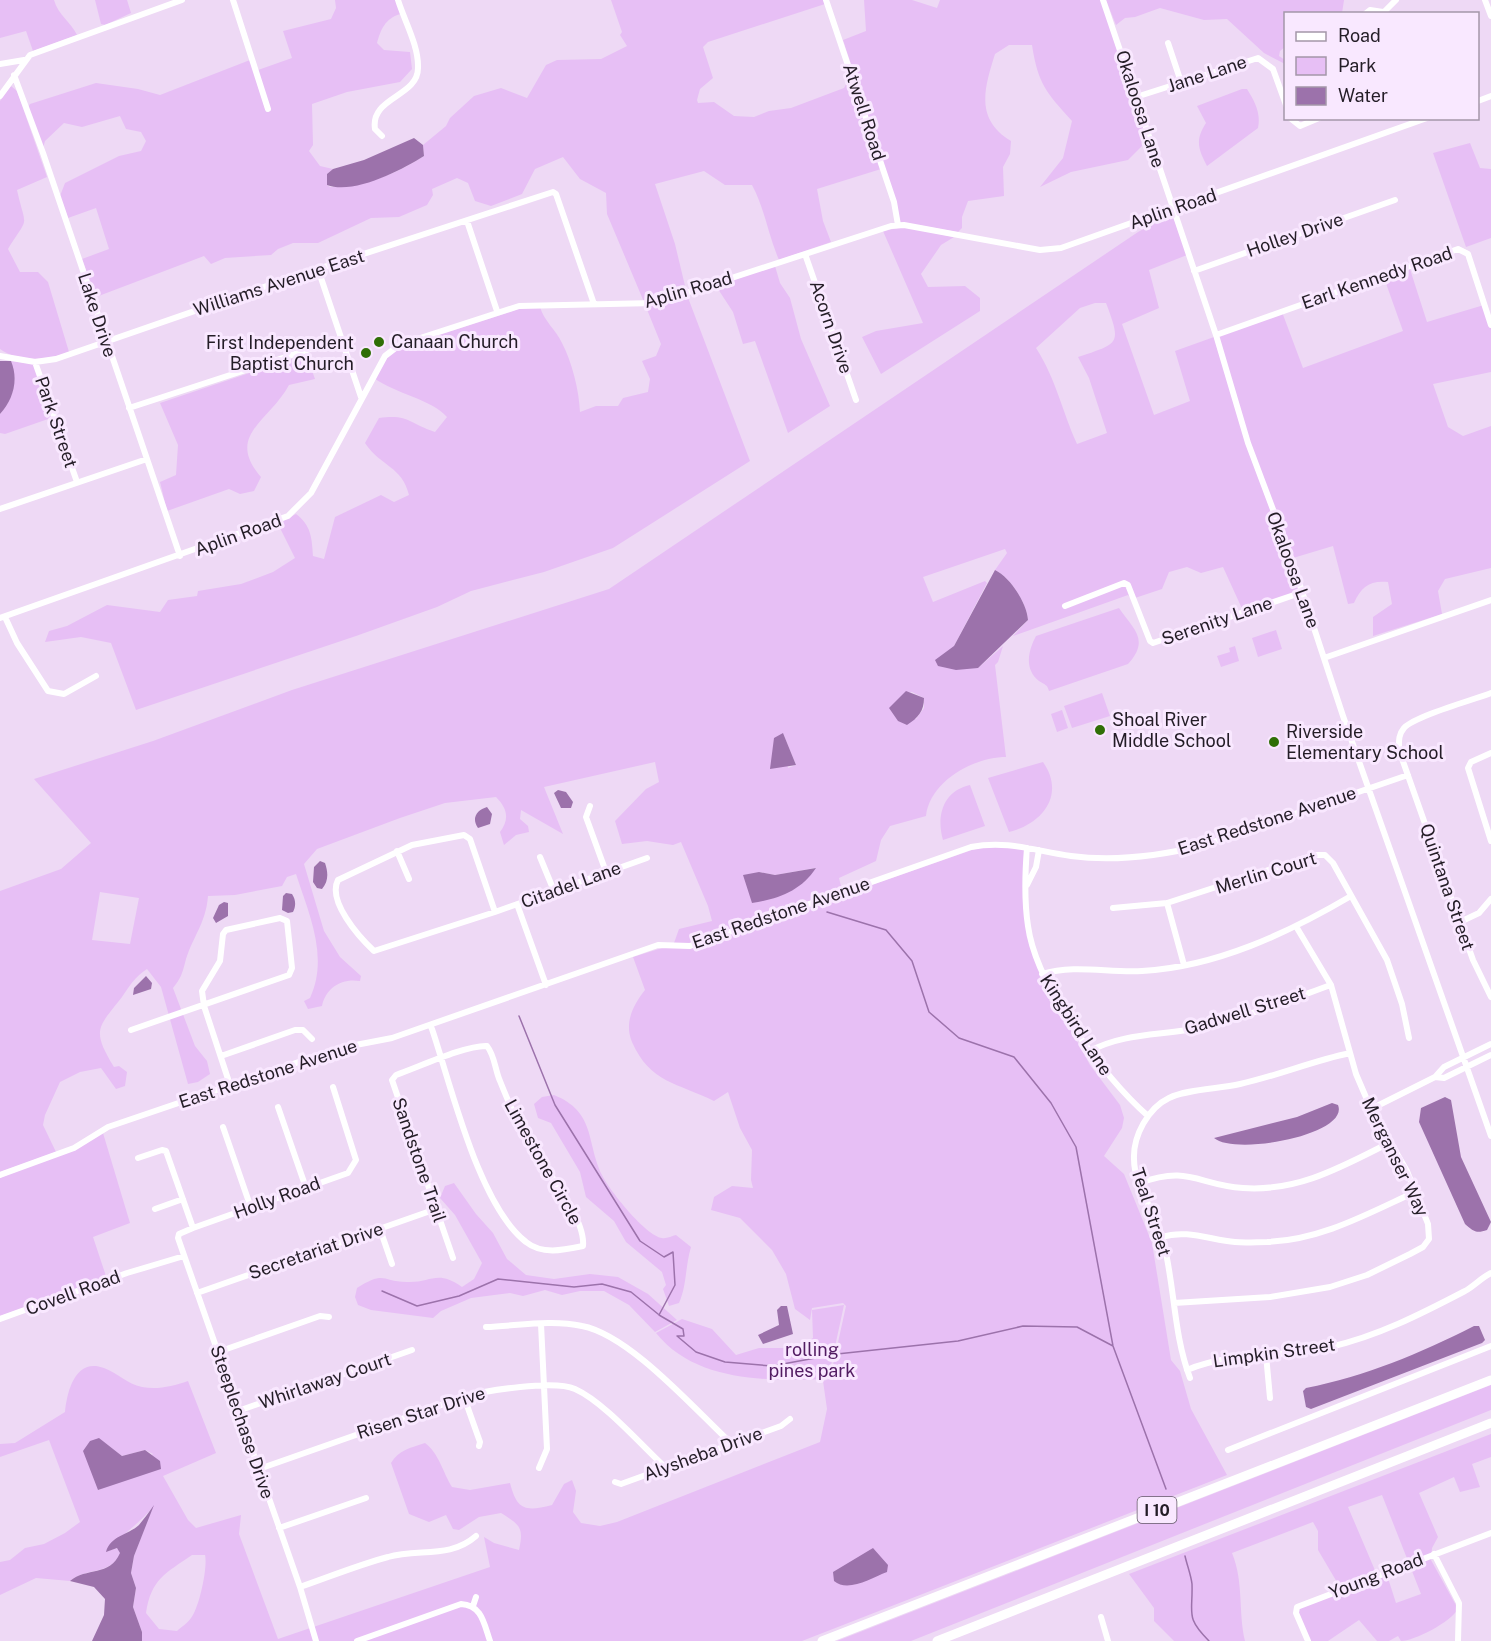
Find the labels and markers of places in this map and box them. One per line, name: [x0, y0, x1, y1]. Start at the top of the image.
place label: Canaan Church: [391, 331, 519, 352]
place label: First Independent Baptist Church: [206, 332, 354, 374]
marker: Canaan Church: [372, 335, 386, 349]
marker: First Independent Baptist Church: [359, 346, 373, 360]
place label: Shoal River Middle School: [1112, 709, 1231, 751]
place label: Riverside Elementary School: [1286, 721, 1444, 763]
marker: Shoal River Middle School: [1093, 723, 1107, 737]
marker: Riverside Elementary School: [1267, 735, 1281, 749]

